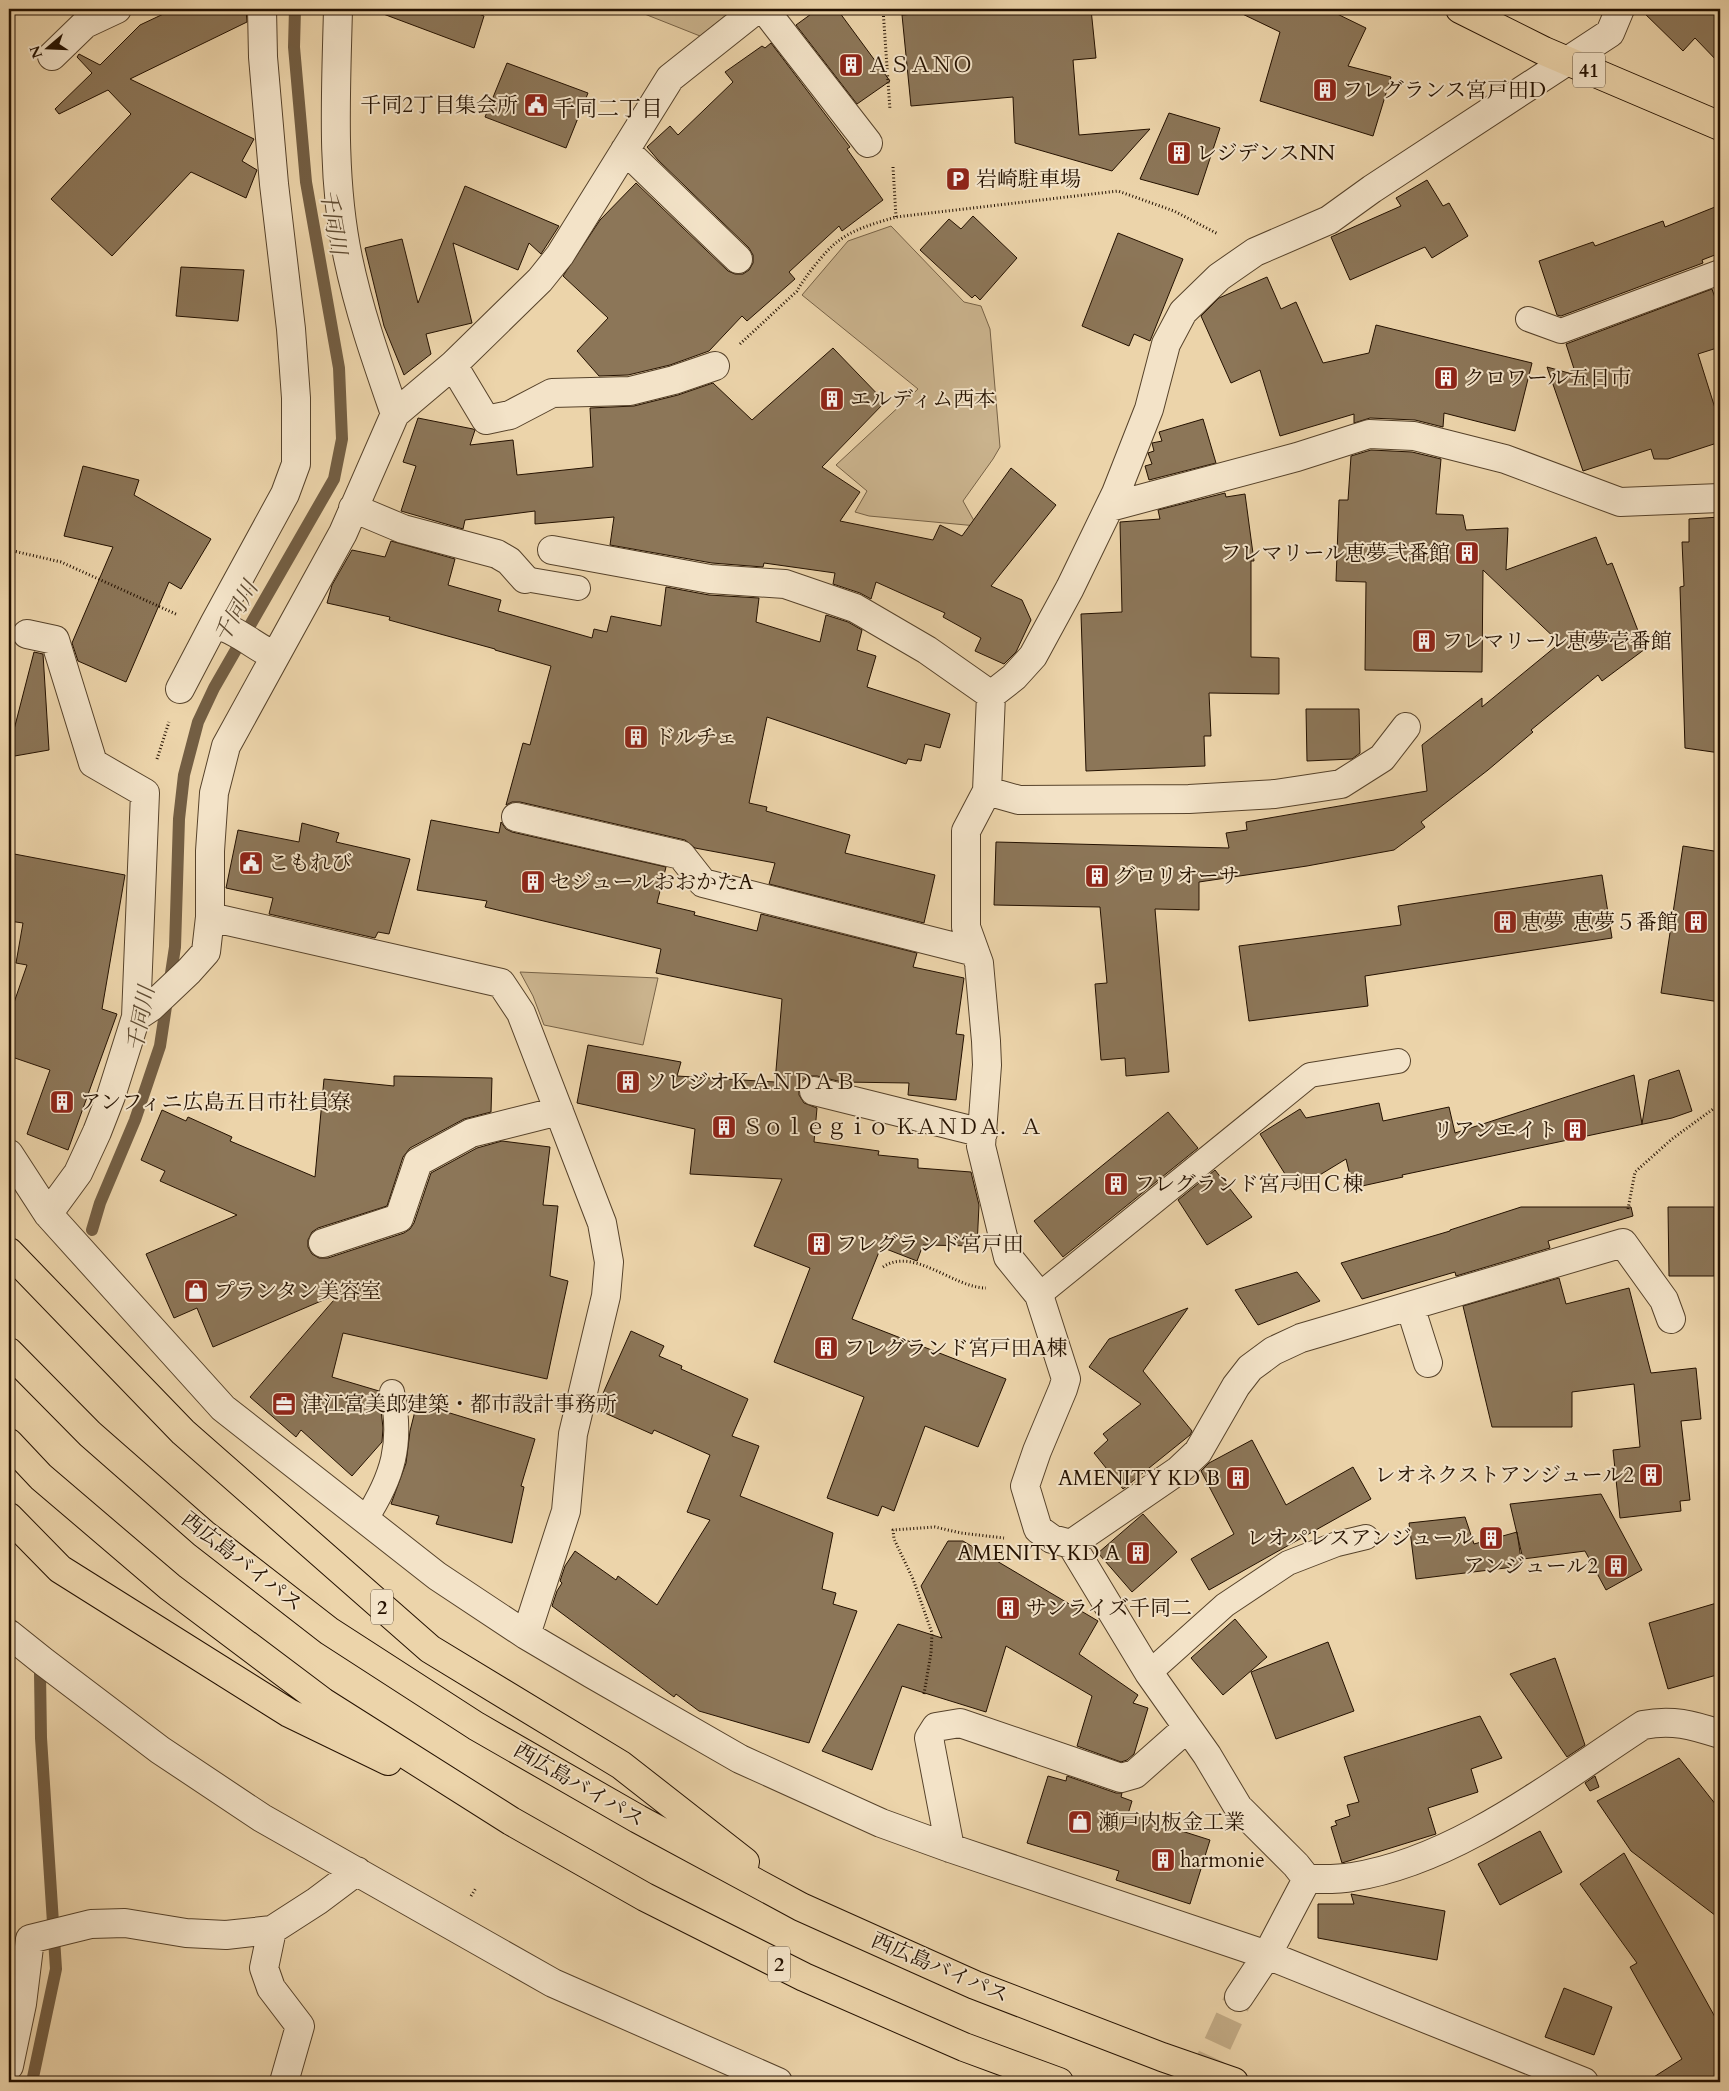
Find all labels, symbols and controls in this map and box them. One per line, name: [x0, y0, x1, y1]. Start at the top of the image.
north arrow: [22, 22, 72, 72]
text: N: [25, 43, 47, 61]
place label: ＡＳＡＮＯ: [868, 51, 973, 80]
building icon: ＡＳＡＮＯ: [838, 52, 864, 78]
road number: 41: [1573, 52, 1605, 88]
place label: フレグランス宮戸田D: [1342, 76, 1546, 105]
building icon: フレグランス宮戸田D: [1312, 77, 1338, 103]
place label: 千同2丁目集会所: [360, 91, 518, 120]
public building icon: 千同2丁目集会所: [523, 92, 549, 118]
district label: 千同二丁目: [553, 94, 663, 124]
place label: レジデンスNN: [1196, 139, 1335, 168]
building icon: レジデンスNN: [1166, 140, 1192, 166]
place label: 岩崎駐車場: [976, 165, 1081, 194]
parking icon: 岩崎駐車場: [945, 166, 971, 192]
water label: 千同川: [312, 187, 354, 259]
place label: クロワール五日市: [1464, 364, 1632, 393]
building icon: クロワール五日市: [1433, 365, 1459, 391]
place label: エルディム西本: [850, 385, 995, 414]
building icon: エルディム西本: [819, 386, 845, 412]
place label: フレマリール恵夢弐番館: [1220, 539, 1450, 568]
building icon: フレマリール恵夢弐番館: [1454, 540, 1480, 566]
water label: 千同川: [207, 574, 266, 648]
place label: フレマリール恵夢壱番館: [1442, 627, 1672, 656]
building icon: フレマリール恵夢壱番館: [1411, 628, 1437, 654]
place label: ドルチェ: [654, 723, 737, 752]
building icon: ドルチェ: [623, 724, 649, 750]
place label: こもれび: [268, 849, 352, 878]
public building icon: こもれび: [238, 850, 264, 876]
place label: グロリオーサ: [1114, 862, 1240, 891]
building icon: グロリオーサ: [1084, 863, 1110, 889]
place label: セジュールおおかたA: [550, 868, 753, 897]
building icon: セジュールおおかたA: [520, 869, 546, 895]
place label: 恵夢: [1522, 908, 1564, 937]
place label: 恵夢５番館: [1573, 908, 1678, 937]
building icon: 恵夢: [1492, 909, 1518, 935]
building icon: 恵夢５番館: [1683, 909, 1709, 935]
water label: 千同川: [120, 982, 162, 1054]
place label: ソレジオＫＡＮＤＡＢ: [646, 1068, 855, 1097]
building icon: ソレジオＫＡＮＤＡＢ: [615, 1069, 641, 1095]
place label: アンフィニ広島五日市社員寮: [80, 1088, 350, 1117]
building icon: アンフィニ広島五日市社員寮: [49, 1089, 75, 1115]
place label: Ｓｏｌｅｇｉｏ ＫＡＮＤＡ．Ａ: [742, 1113, 1042, 1142]
building icon: Ｓｏｌｅｇｉｏ ＫＡＮＤＡ．Ａ: [711, 1114, 737, 1140]
place label: リアンエイト: [1433, 1116, 1558, 1145]
building icon: リアンエイト: [1562, 1117, 1588, 1143]
place label: フレグランド宮戸田Ｃ棟: [1134, 1170, 1364, 1199]
building icon: フレグランド宮戸田Ｃ棟: [1103, 1171, 1129, 1197]
place label: フレグランド宮戸田: [836, 1230, 1024, 1259]
building icon: フレグランド宮戸田: [806, 1231, 832, 1257]
place label: プランタン美容室: [214, 1277, 381, 1306]
shop icon: プランタン美容室: [183, 1278, 209, 1304]
place label: フレグランド宮戸田A棟: [844, 1334, 1068, 1363]
building icon: フレグランド宮戸田A棟: [813, 1335, 839, 1361]
place label: 津江富美郎建築・都市設計事務所: [302, 1390, 617, 1419]
office icon: 津江富美郎建築・都市設計事務所: [271, 1391, 297, 1417]
place label: レオネクストアンジュール2: [1374, 1461, 1634, 1490]
building icon: レオネクストアンジュール2: [1638, 1462, 1664, 1488]
place label: AMENITY KD B: [1058, 1464, 1220, 1493]
building icon: AMENITY KD B: [1225, 1465, 1251, 1491]
street label: 西広島バイパス: [175, 1505, 309, 1619]
place label: レオパレスアンジュール: [1246, 1524, 1474, 1553]
building icon: レオパレスアンジュール: [1478, 1525, 1504, 1551]
place label: AMENITY KD A: [957, 1539, 1120, 1568]
building icon: AMENITY KD A: [1125, 1540, 1151, 1566]
place label: アンジュール2: [1463, 1552, 1598, 1581]
building icon: アンジュール2: [1603, 1553, 1629, 1579]
road number: 2: [371, 1590, 393, 1624]
place label: サンライズ千同二: [1026, 1594, 1192, 1623]
building icon: サンライズ千同二: [995, 1595, 1021, 1621]
street label: 西広島バイパス: [508, 1736, 650, 1834]
place label: 瀬戸内板金工業: [1098, 1808, 1245, 1837]
shop icon: 瀬戸内板金工業: [1067, 1809, 1093, 1835]
place label: harmonie: [1180, 1846, 1265, 1875]
building icon: harmonie: [1150, 1847, 1176, 1873]
street label: 西広島バイパス: [867, 1926, 1013, 2010]
road number: 2: [768, 1946, 790, 1982]

